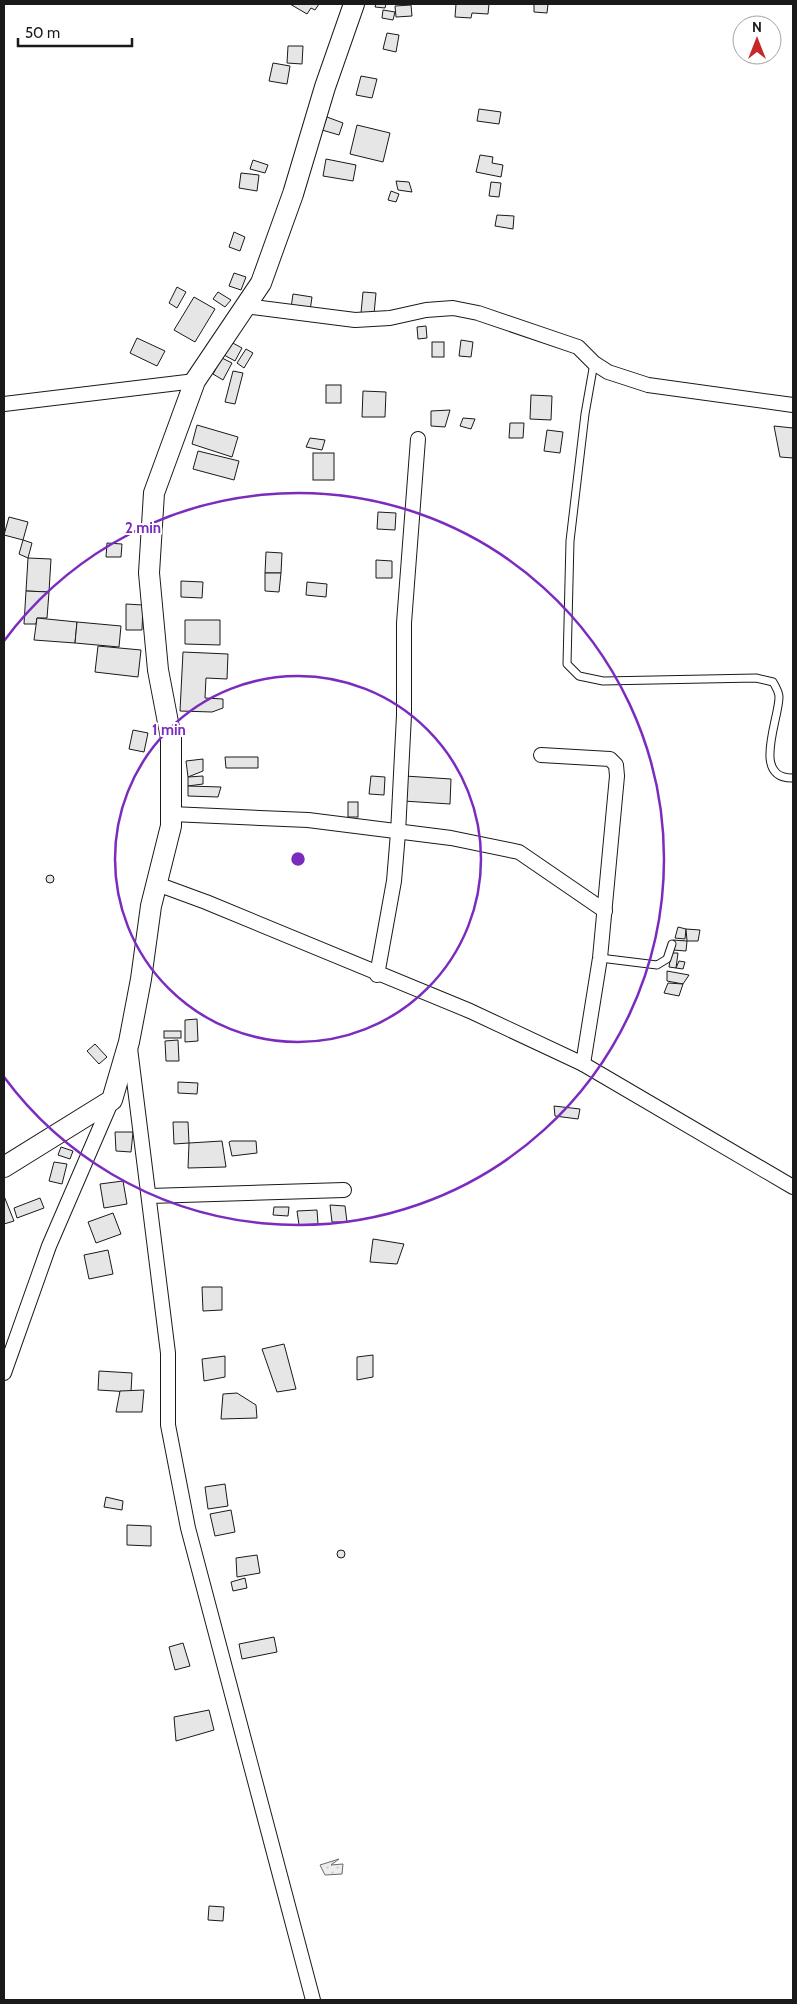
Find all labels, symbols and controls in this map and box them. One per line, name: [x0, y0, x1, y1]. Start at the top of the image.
scale bar: [18, 15, 131, 47]
north arrow: [732, 15, 782, 65]
text: N: [752, 18, 762, 36]
text: 50 m: [25, 24, 60, 42]
text: 2 min: [125, 519, 161, 537]
text: 1 min: [152, 721, 186, 739]
centre of rings: [289, 850, 307, 868]

